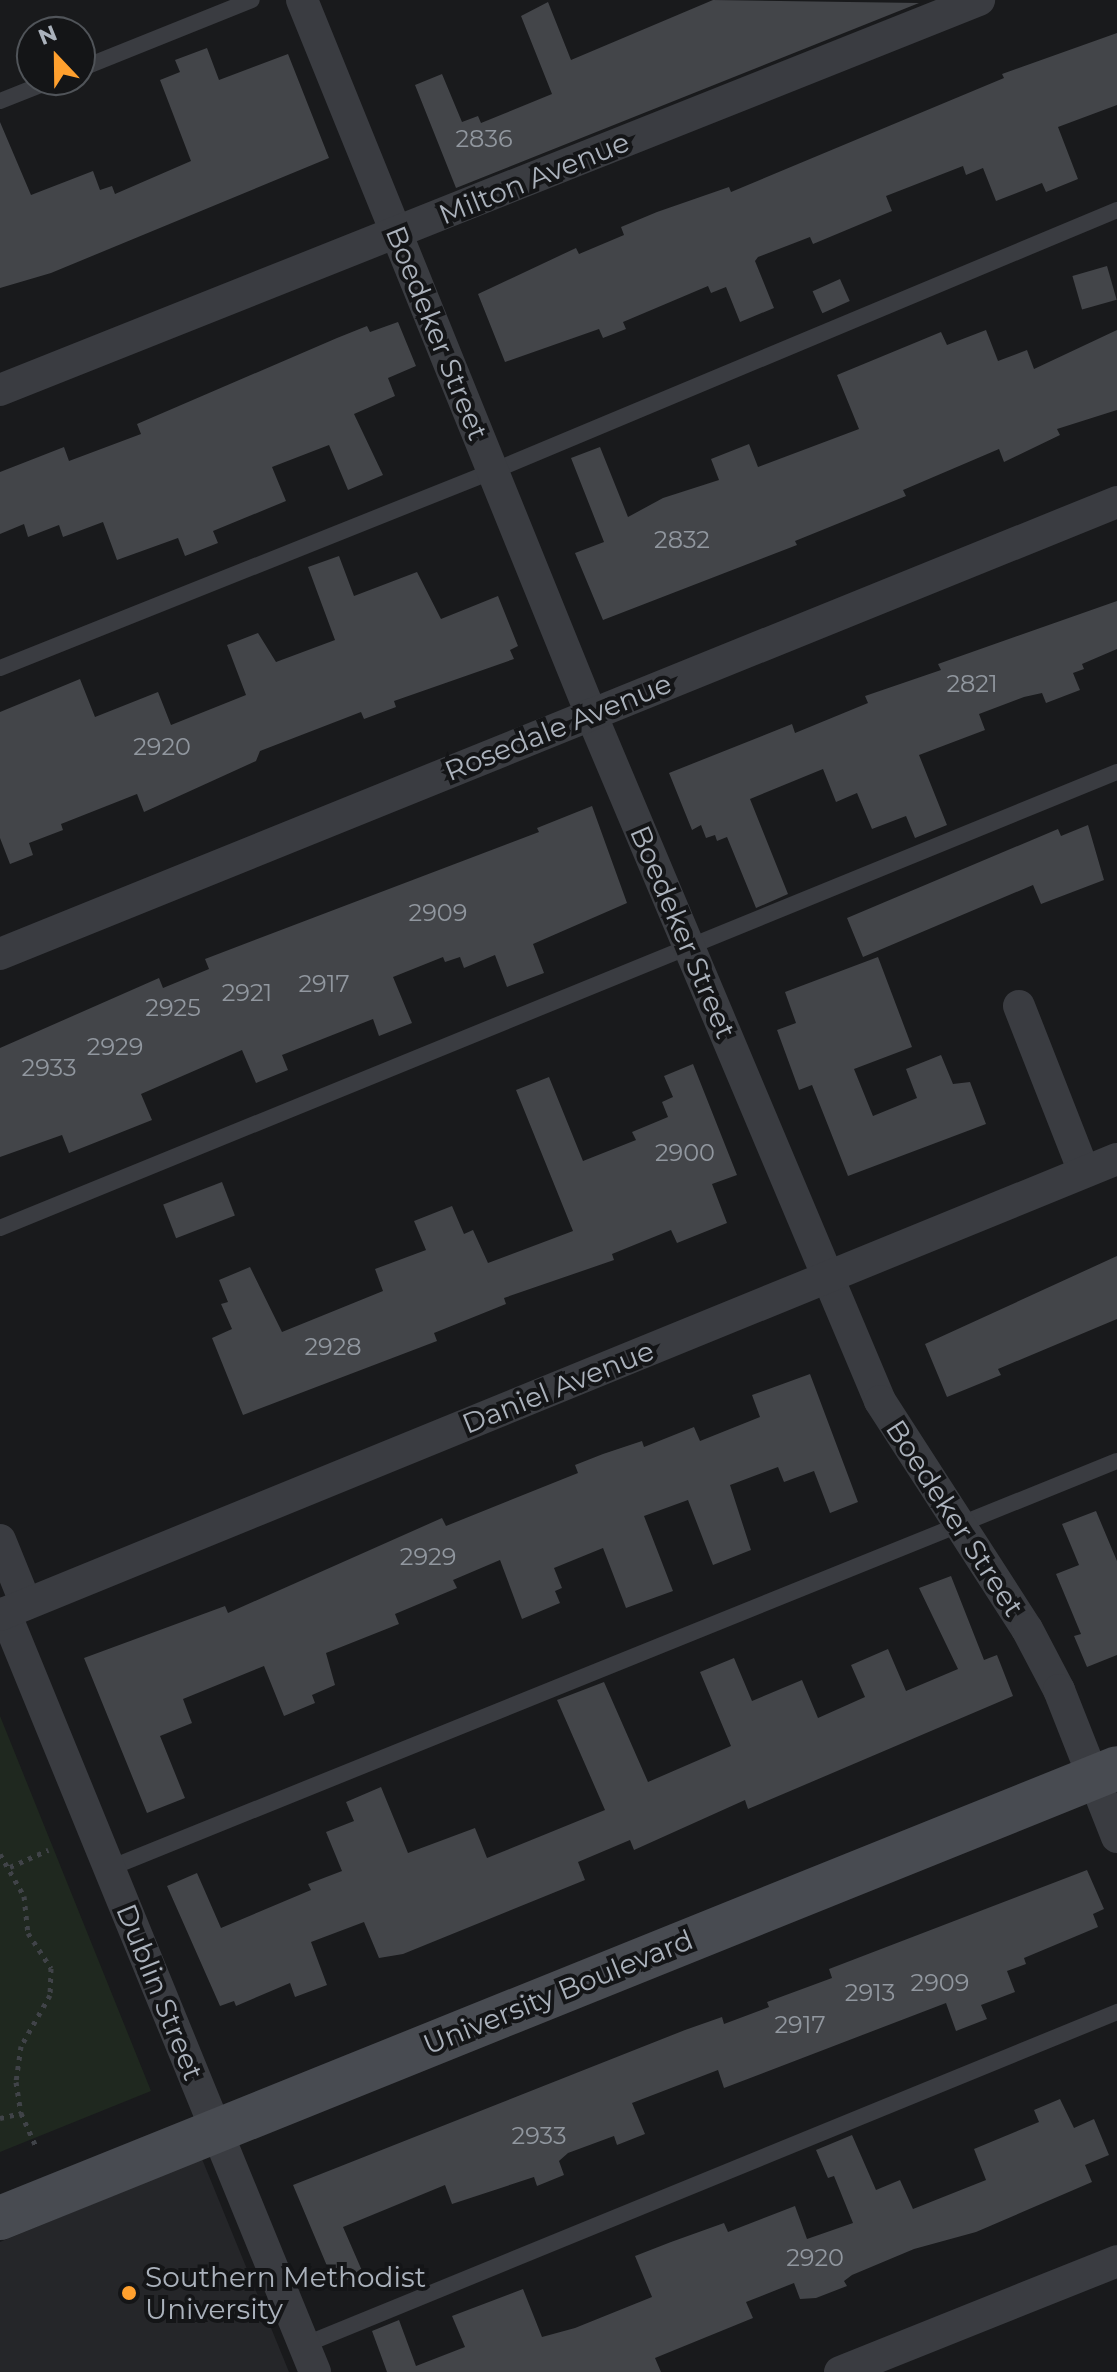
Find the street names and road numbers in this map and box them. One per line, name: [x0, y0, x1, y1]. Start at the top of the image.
street label: Milton Avenue: [434, 125, 634, 231]
street label: Boedeker Street: [379, 221, 495, 445]
street label: Rosedale Avenue: [440, 666, 676, 788]
street label: Boedeker Street: [623, 821, 743, 1043]
street label: Daniel Avenue: [457, 1333, 659, 1441]
street label: Boedeker Street: [879, 1413, 1031, 1623]
street label: Dublin Street: [109, 1899, 211, 2085]
street label: University Boulevard: [418, 1922, 698, 2062]

